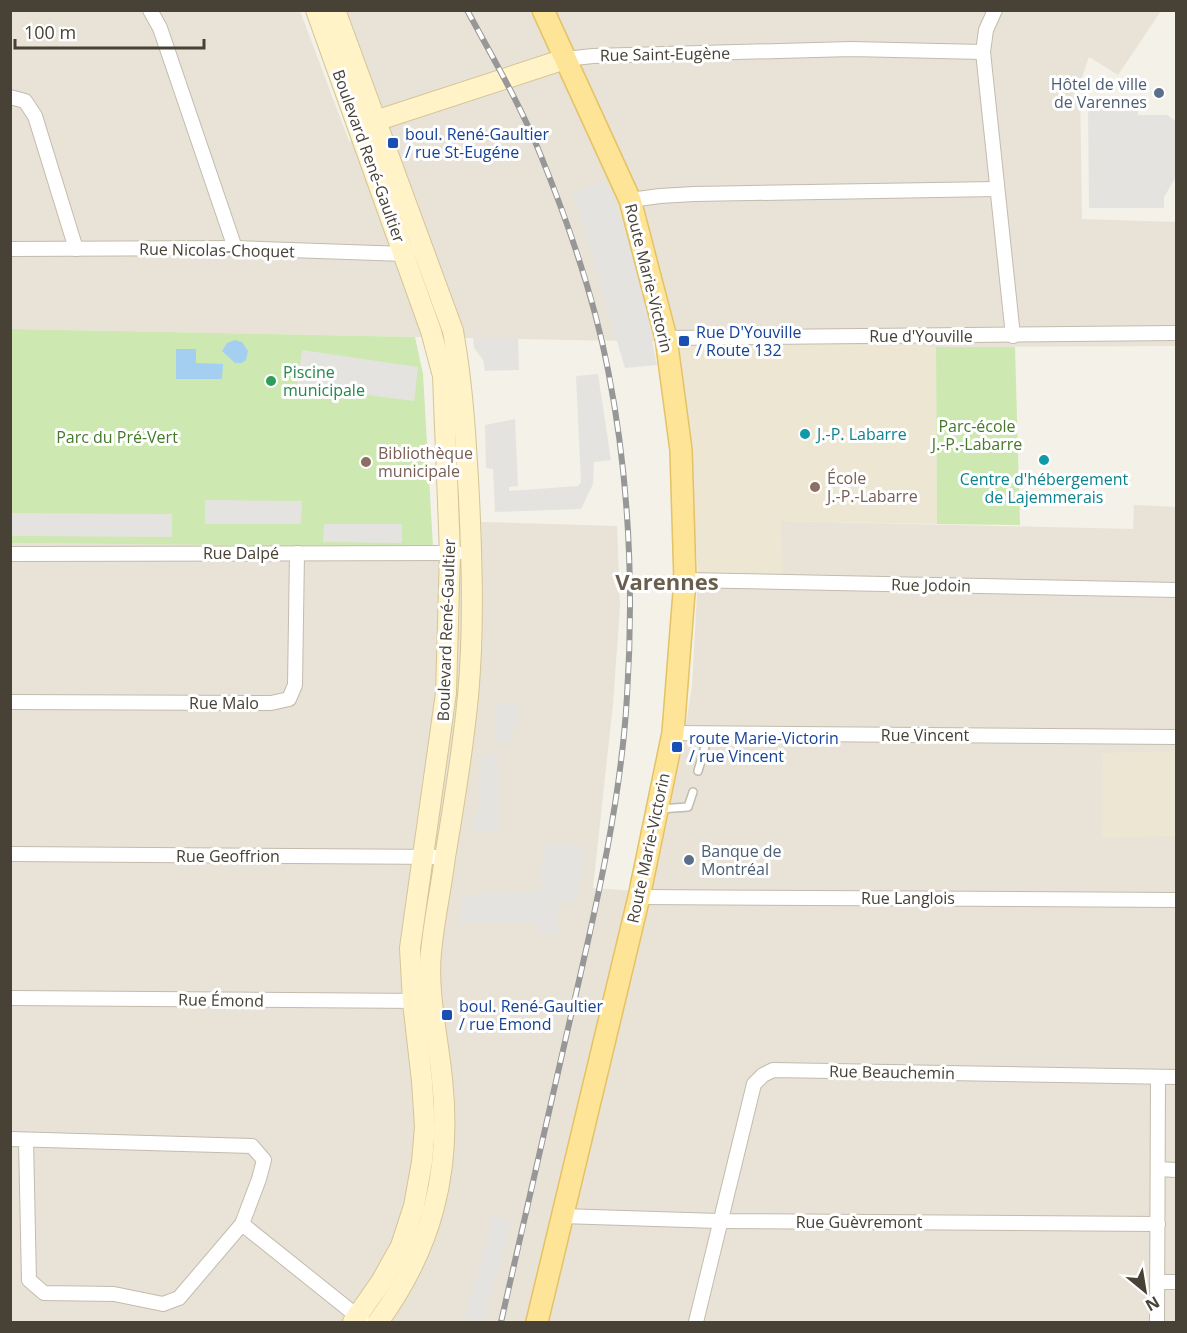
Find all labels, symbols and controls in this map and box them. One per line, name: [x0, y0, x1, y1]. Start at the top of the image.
scale bar: [15, 12, 204, 50]
text: 100 m: [24, 20, 76, 44]
street label: Rue Saint-Eugène: [600, 42, 730, 66]
street label: Boulevard René-Gaultier: [327, 66, 411, 246]
place label: Hôtel de ville de Varennes: [1051, 73, 1147, 113]
marker: Hôtel de ville de Varennes: [1152, 86, 1166, 100]
place label: boul. René-Gaultier / rue St-Eugéne: [405, 123, 550, 163]
marker: boul. René-Gaultier / rue St-Eugéne: [386, 136, 400, 150]
street label: Route Marie-Victorin: [620, 201, 678, 355]
street label: Rue Nicolas-Choquet: [139, 238, 295, 262]
place label: Rue D'Youville / Route 132: [696, 321, 801, 361]
street label: Rue d'Youville: [869, 325, 973, 347]
marker: Rue D'Youville / Route 132: [677, 334, 691, 348]
place label: Piscine municipale: [283, 361, 365, 401]
marker: Piscine municipale: [264, 374, 278, 388]
park label: Parc-école J.-P.-Labarre: [930, 415, 1022, 455]
place label: J.-P. Labarre: [815, 423, 907, 445]
park label: Parc du Pré-Vert: [56, 426, 178, 448]
marker: J.-P. Labarre: [798, 427, 812, 441]
place label: Bibliothèque municipale: [378, 442, 473, 482]
marker: Centre d'hébergement de Lajemmerais: [1037, 453, 1051, 467]
marker: Bibliothèque municipale: [359, 455, 373, 469]
place label: École J.-P.-Labarre: [825, 467, 918, 507]
place label: Centre d'hébergement de Lajemmerais: [960, 468, 1129, 508]
marker: École J.-P.-Labarre: [808, 480, 822, 494]
street label: Boulevard René-Gaultier: [432, 538, 460, 722]
street label: Rue Dalpé: [203, 542, 279, 564]
district label: Varennes: [615, 566, 719, 596]
street label: Rue Jodoin: [891, 573, 971, 597]
street label: Rue Malo: [189, 692, 259, 714]
street label: Rue Vincent: [881, 724, 969, 746]
place label: route Marie-Victorin / rue Vincent: [689, 727, 839, 767]
marker: route Marie-Victorin / rue Vincent: [670, 740, 684, 754]
street label: Route Marie-Victorin: [621, 771, 675, 925]
place label: Banque de Montréal: [701, 840, 782, 880]
street label: Rue Geoffrion: [176, 845, 280, 867]
marker: Banque de Montréal: [682, 853, 696, 867]
street label: Rue Langlois: [861, 887, 955, 909]
street label: Rue Émond: [178, 988, 264, 1012]
place label: boul. René-Gaultier / rue Emond: [459, 995, 604, 1035]
marker: boul. René-Gaultier / rue Emond: [440, 1008, 454, 1022]
street label: Rue Beauchemin: [829, 1060, 955, 1084]
street label: Rue Guèvremont: [796, 1211, 923, 1233]
north arrow: [1115, 1261, 1175, 1321]
text: N: [1141, 1291, 1164, 1317]

